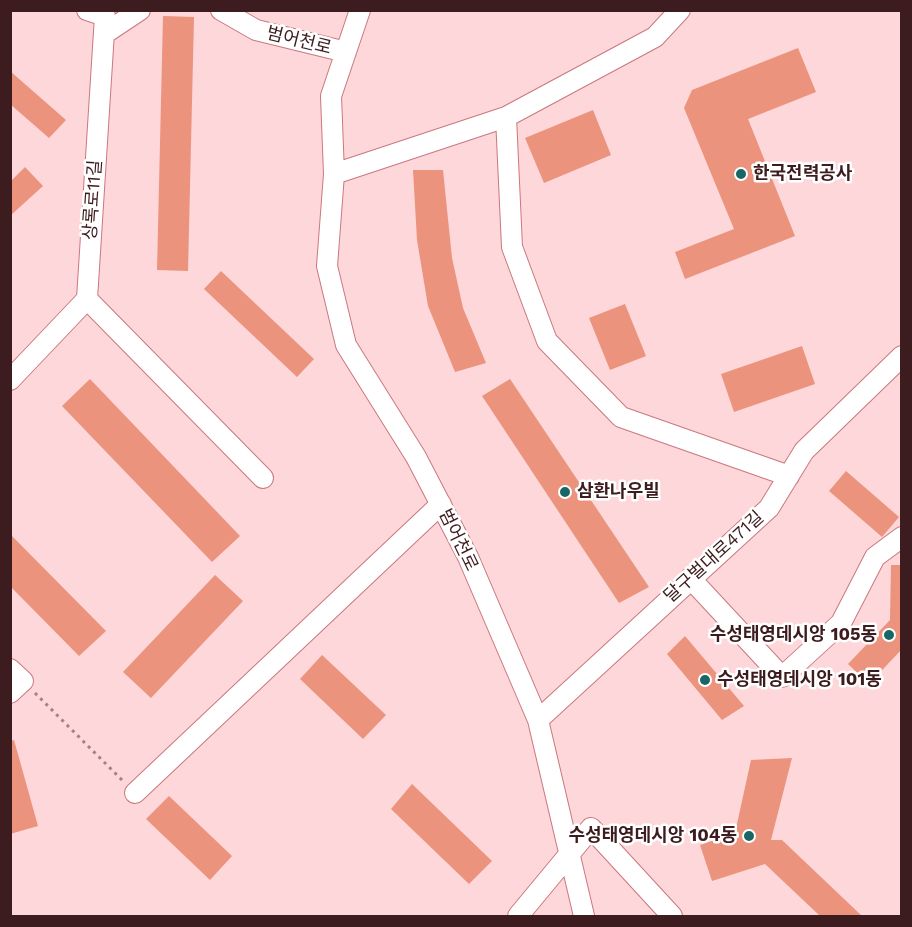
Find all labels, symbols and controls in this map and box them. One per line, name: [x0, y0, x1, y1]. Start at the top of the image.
street label: 범어천로: [264, 23, 334, 59]
street label: 상록로11길: [79, 159, 107, 241]
place label: 한국전력공사: [753, 163, 852, 185]
marker: 한국전력공사: [734, 167, 748, 181]
place label: 삼환나우빌: [577, 481, 660, 503]
marker: 삼환나우빌: [558, 485, 572, 499]
street label: 범어천로: [434, 505, 482, 575]
street label: 달구벌대로471길: [660, 507, 768, 607]
place label: 수성태영데시앙 105동: [710, 624, 877, 646]
marker: 수성태영데시앙 105동: [882, 628, 896, 642]
place label: 수성태영데시앙 101동: [717, 669, 882, 691]
marker: 수성태영데시앙 101동: [698, 673, 712, 687]
place label: 수성태영데시앙 104동: [568, 825, 737, 847]
marker: 수성태영데시앙 104동: [742, 829, 756, 843]

